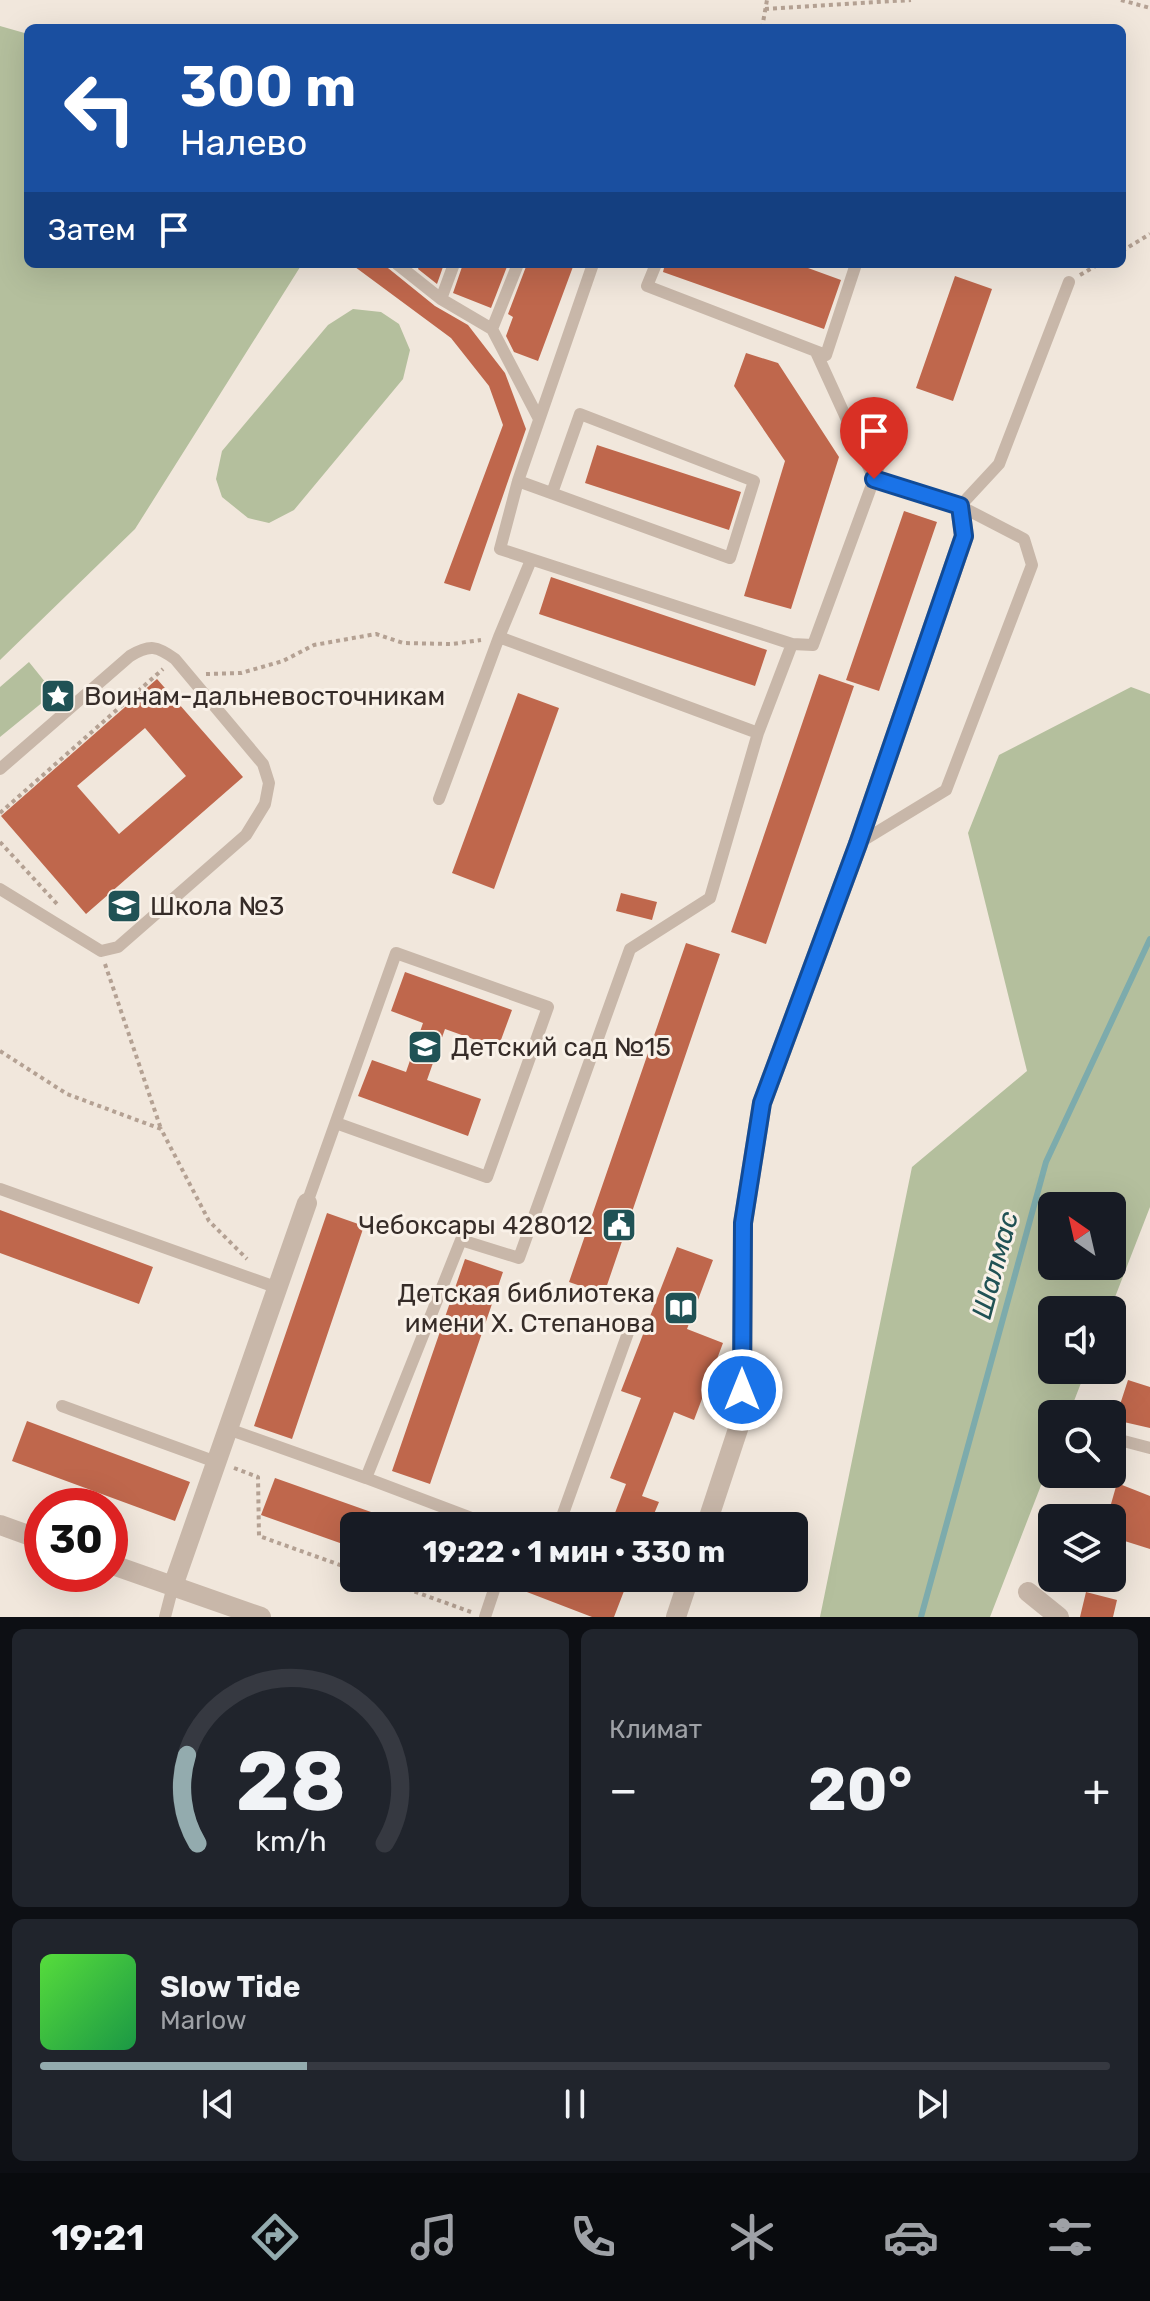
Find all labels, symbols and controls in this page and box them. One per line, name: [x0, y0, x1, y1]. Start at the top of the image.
text: 300 m: [180, 54, 356, 120]
icon: left: [48, 56, 152, 160]
text: Налево: [180, 121, 307, 164]
icon: arrive: [152, 208, 196, 252]
text: Затем: [48, 212, 136, 248]
pin: [840, 397, 908, 479]
icon: arrive: [852, 409, 896, 453]
place icon: Воинам-дальневосточникам: [39, 677, 77, 715]
place label: Воинам-дальневосточникам: [84, 681, 445, 712]
school or university icon: Школа №3: [105, 887, 143, 925]
place label: Школа №3: [150, 891, 284, 922]
school or university icon: Детский сад №15: [406, 1028, 444, 1066]
place label: Детский сад №15: [451, 1032, 671, 1063]
north arrow: [1038, 1192, 1126, 1280]
map controls: [1038, 1192, 1126, 1592]
public building icon: Чебоксары 428012: [600, 1206, 638, 1244]
water label: Шалмас: [965, 1207, 1025, 1323]
place label: Чебоксары 428012: [358, 1210, 593, 1241]
place label: Детская библиотека имени Х. Степанова: [397, 1278, 655, 1339]
library icon: Детская библиотека имени Х. Степанова: [662, 1289, 700, 1327]
button: sound: [1038, 1296, 1126, 1384]
position arrow: [700, 1348, 784, 1432]
button: search: [1038, 1400, 1126, 1488]
speed limit sign: 30: [24, 1488, 128, 1592]
button: layers: [1038, 1504, 1126, 1592]
text: 19:22 · 1 мин · 330 m: [423, 1534, 725, 1570]
text: Климат: [609, 1714, 702, 1745]
text: 28: [235, 1732, 346, 1831]
text: 20°: [808, 1754, 912, 1825]
text: −: [609, 1764, 638, 1816]
text: +: [1083, 1764, 1110, 1816]
text: km/h: [255, 1824, 326, 1858]
text: Slow Tide: [160, 1969, 300, 2005]
text: Marlow: [160, 2005, 247, 2036]
icon: previous: [196, 2082, 240, 2126]
icon: pause: [553, 2082, 597, 2126]
icon: next: [910, 2082, 954, 2126]
icon: directions: [247, 2209, 303, 2265]
icon: music: [406, 2209, 462, 2265]
icon: phone: [565, 2209, 621, 2265]
icon: climate: [724, 2209, 780, 2265]
icon: car: [883, 2209, 939, 2265]
icon: filters: [1042, 2209, 1098, 2265]
text: 19:21: [52, 2216, 144, 2259]

